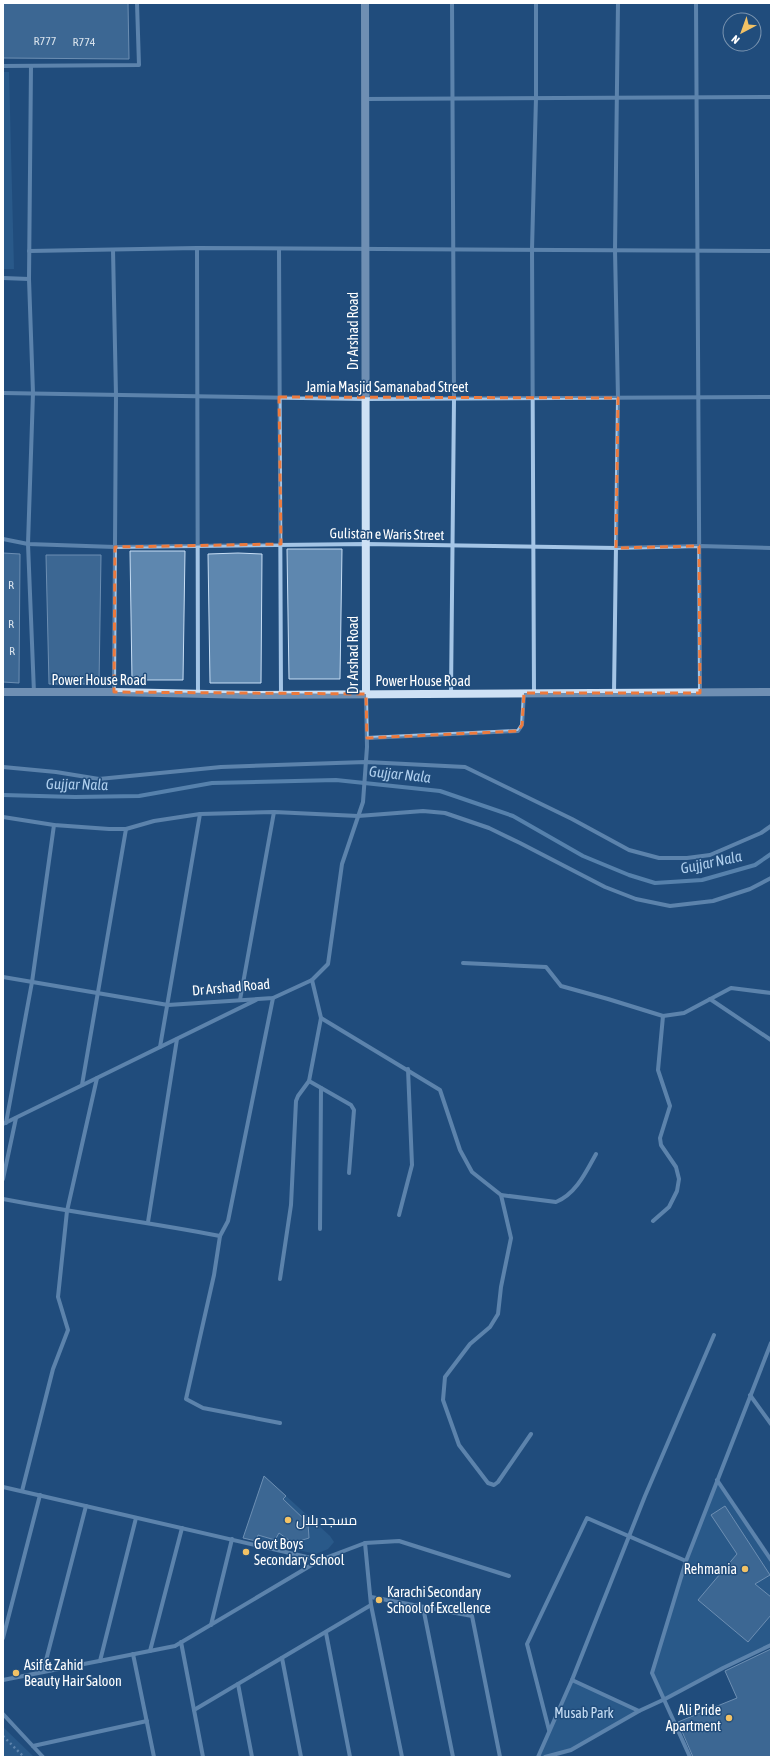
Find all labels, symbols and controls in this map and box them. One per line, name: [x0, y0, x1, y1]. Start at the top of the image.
north arrow: [722, 12, 762, 52]
text: N: [729, 33, 742, 46]
house number: R777: [34, 34, 57, 48]
house number: R774: [73, 35, 96, 49]
street label: Dr Arshad Road: [345, 292, 361, 370]
street label: Jamia Masjid Samanabad Street: [305, 379, 469, 395]
street label: Gulistan e Waris Street: [329, 525, 445, 543]
house number: R: [8, 578, 14, 592]
street label: Dr Arshad Road: [345, 616, 361, 694]
house number: R: [8, 617, 14, 631]
house number: R: [9, 644, 15, 658]
street label: Power House Road: [51, 672, 147, 688]
street label: Power House Road: [375, 673, 471, 689]
water label: Gujjar Nala: [368, 762, 432, 786]
water label: Gujjar Nala: [46, 775, 108, 793]
water label: Gujjar Nala: [679, 847, 743, 877]
street label: Dr Arshad Road: [191, 976, 271, 998]
place label: مسجد بلال: [296, 1512, 357, 1529]
marker: مسجد بلال: [283, 1515, 293, 1525]
place label: Govt Boys Secondary School: [254, 1536, 345, 1568]
marker: Govt Boys Secondary School: [241, 1547, 251, 1557]
place label: Rehmania: [684, 1561, 737, 1577]
marker: Rehmania: [740, 1564, 750, 1574]
place label: Karachi Secondary School of Excellence: [387, 1584, 491, 1616]
marker: Karachi Secondary School of Excellence: [374, 1595, 384, 1605]
place label: Asif & Zahid Beauty Hair Saloon: [24, 1657, 122, 1689]
marker: Asif & Zahid Beauty Hair Saloon: [11, 1668, 21, 1678]
place label: Ali Pride Apartment: [666, 1702, 721, 1734]
park label: Musab Park: [554, 1705, 614, 1721]
marker: Ali Pride Apartment: [724, 1713, 734, 1723]

